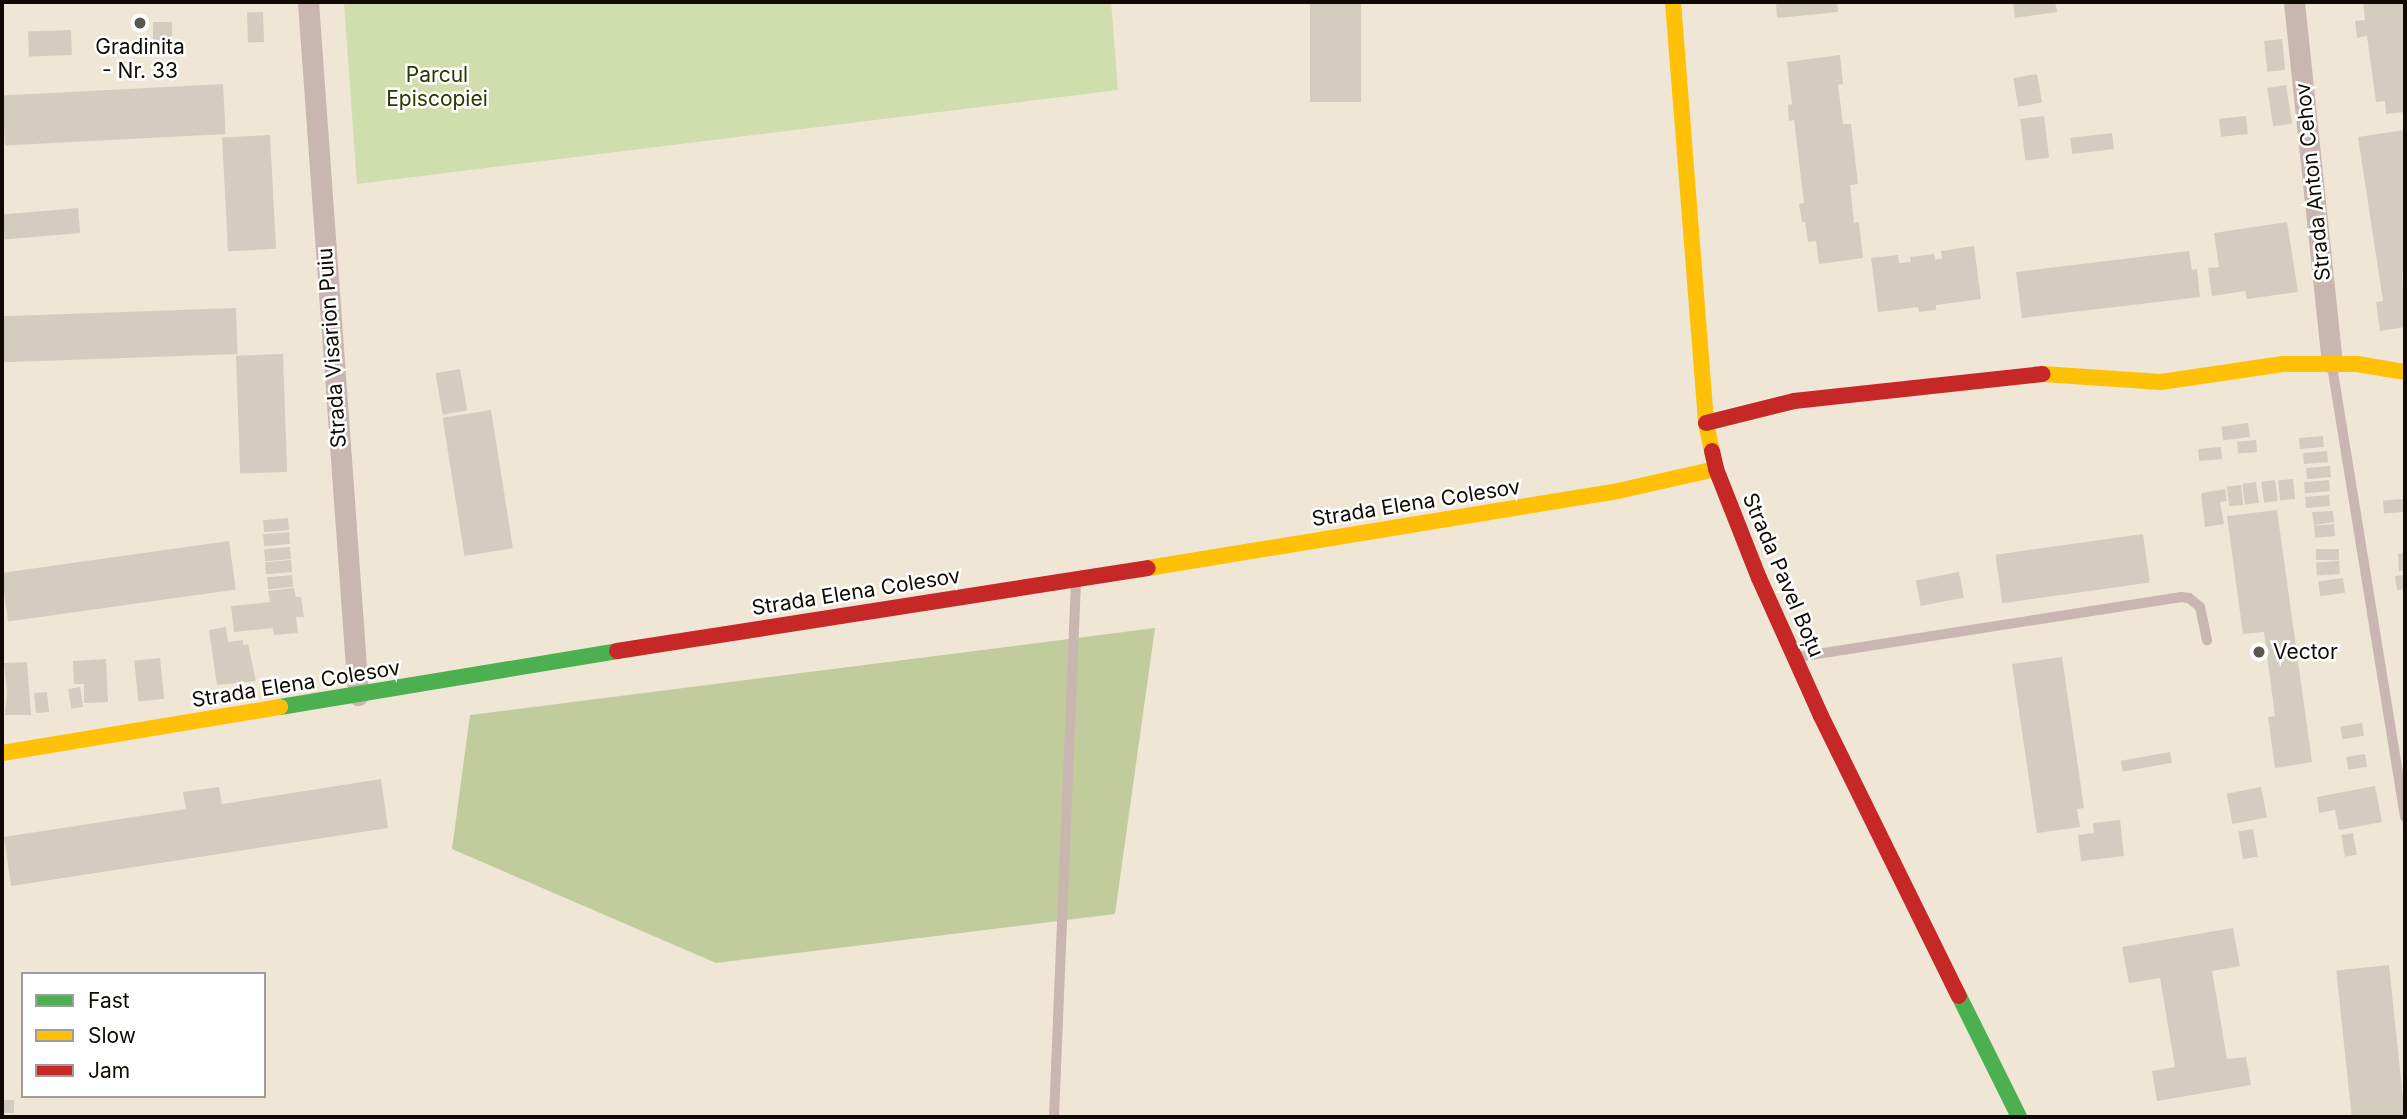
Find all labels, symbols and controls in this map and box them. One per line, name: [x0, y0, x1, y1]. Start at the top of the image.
marker: Gradinita - Nr. 33: [132, 15, 148, 31]
place label: Gradinita - Nr. 33: [95, 34, 185, 84]
park label: Parcul Episcopiei: [386, 62, 488, 112]
street label: Strada Anton Cehov: [2290, 82, 2336, 282]
street label: Strada Visarion Puiu: [312, 247, 352, 449]
street label: Strada Elena Colesov: [1310, 474, 1522, 532]
street label: Strada Pavel Boțu: [1737, 489, 1829, 661]
street label: Strada Elena Colesov: [750, 563, 962, 621]
place label: Vector: [2273, 639, 2338, 665]
marker: Vector: [2251, 644, 2267, 660]
street label: Strada Elena Colesov: [190, 655, 402, 713]
legend: [21, 972, 266, 1098]
text: Fast: [88, 988, 130, 1013]
text: Slow: [88, 1023, 136, 1048]
text: Jam: [88, 1058, 130, 1083]

